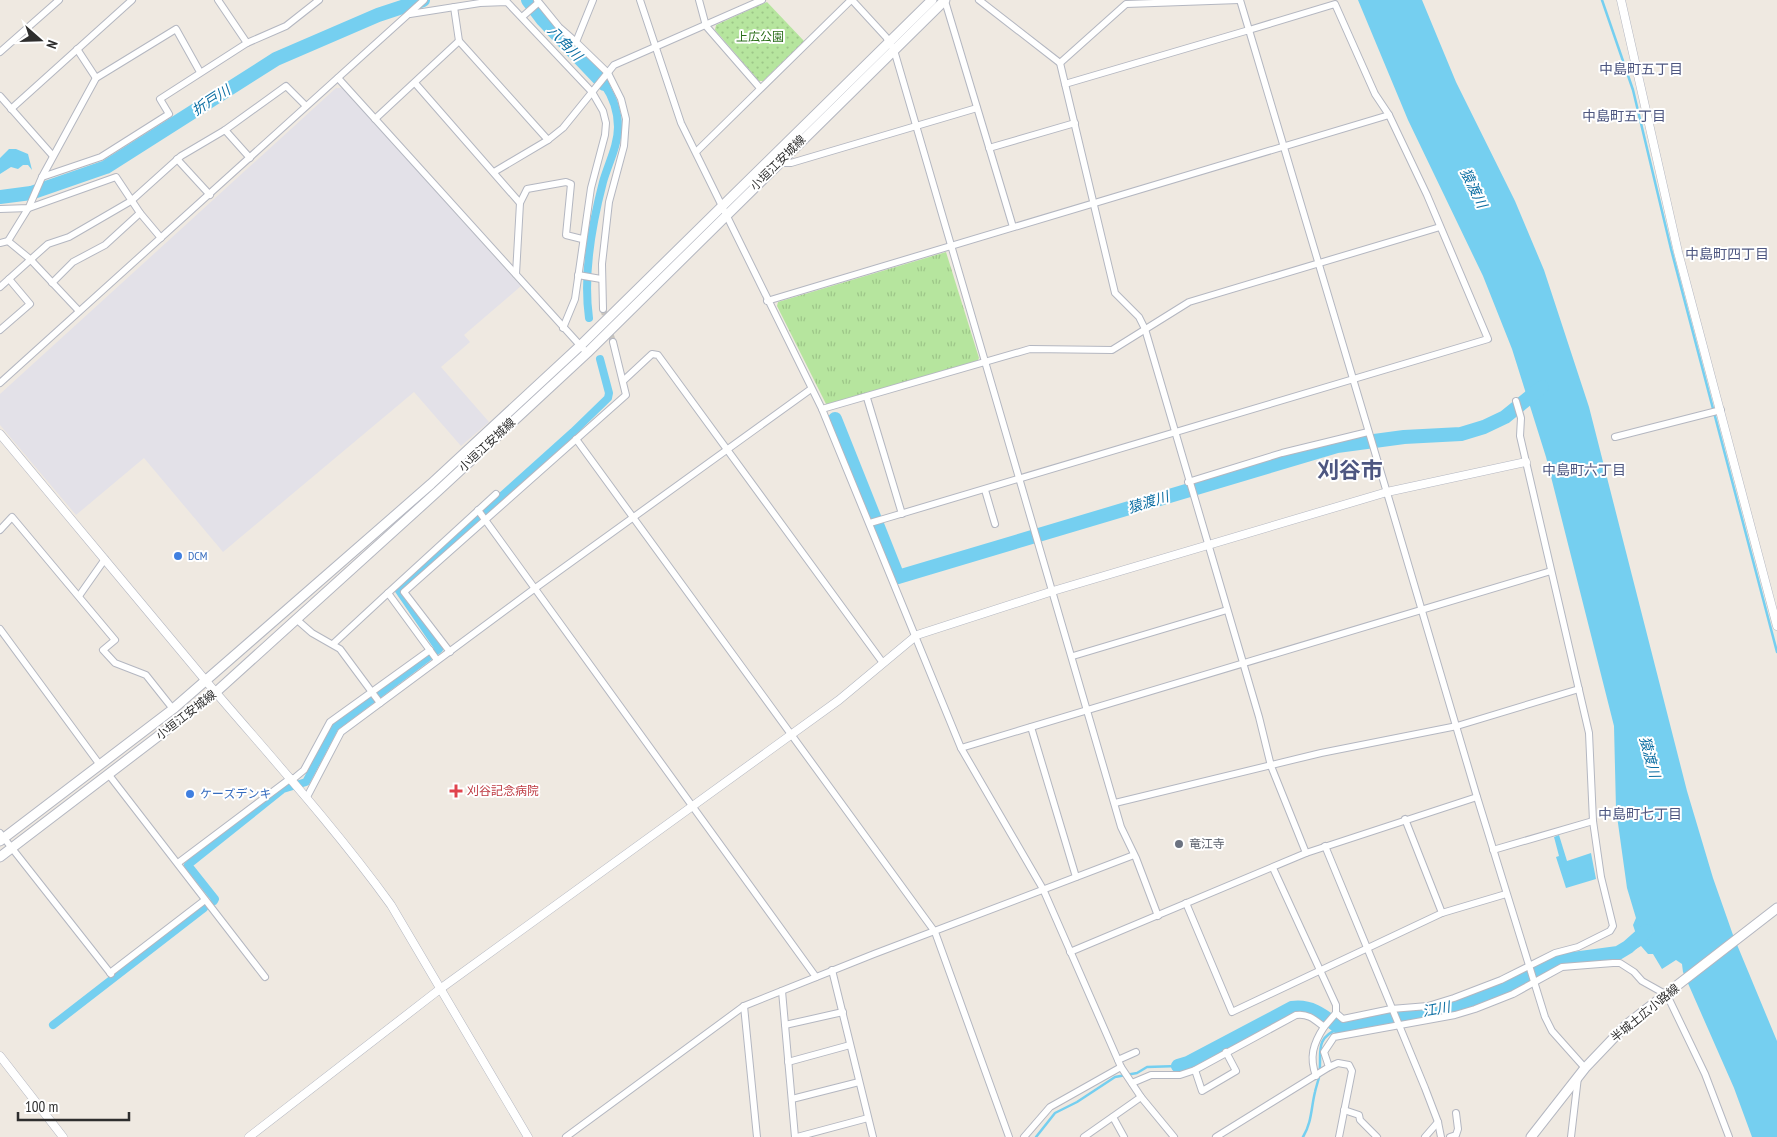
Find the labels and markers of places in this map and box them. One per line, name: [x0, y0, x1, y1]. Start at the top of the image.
place label: DCM: [188, 548, 207, 563]
marker: DCM: [172, 550, 184, 562]
place label: 刈谷記念病院: [467, 783, 539, 798]
marker: 刈谷記念病院: [449, 784, 463, 798]
place label: ケーズデンキ: [200, 786, 271, 801]
marker: ケーズデンキ: [184, 788, 196, 800]
place label: 竜江寺: [1189, 836, 1225, 851]
marker: 竜江寺: [1173, 838, 1185, 850]

